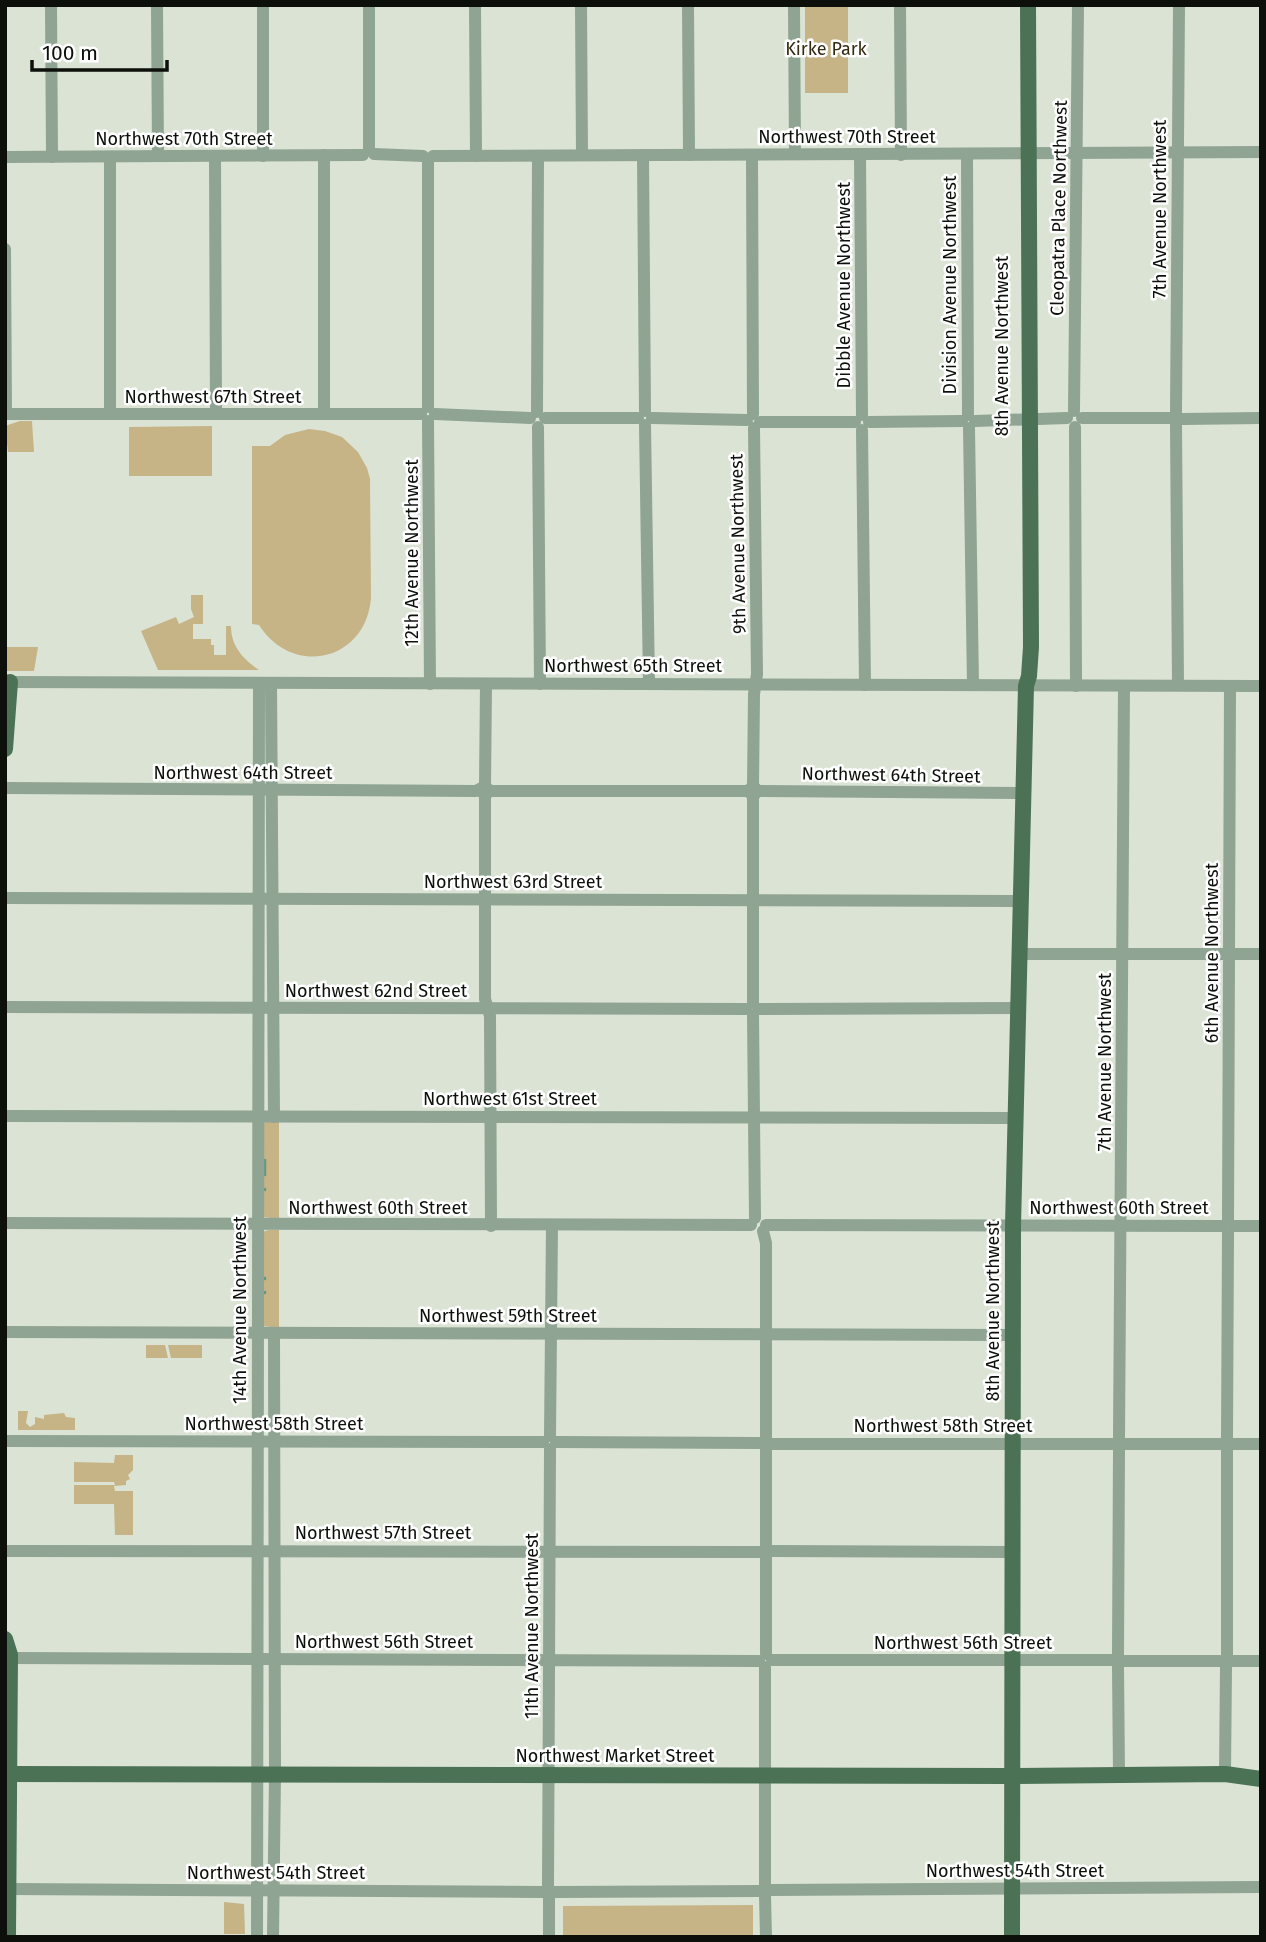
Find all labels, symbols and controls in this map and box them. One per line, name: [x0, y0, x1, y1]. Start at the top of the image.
scale bar: [32, 28, 166, 72]
park label: Kirke Park: [785, 38, 868, 60]
text: 100 m: [42, 40, 98, 66]
street label: Cleopatra Place Northwest: [1046, 100, 1072, 316]
street label: 7th Avenue Northwest: [1149, 119, 1171, 298]
street label: Northwest 70th Street: [758, 126, 936, 148]
street label: Northwest 70th Street: [95, 128, 273, 150]
street label: Division Avenue Northwest: [939, 175, 961, 394]
street label: Dibble Avenue Northwest: [833, 181, 855, 388]
street label: 8th Avenue Northwest: [991, 255, 1013, 436]
street label: Northwest 67th Street: [125, 386, 302, 408]
street label: 9th Avenue Northwest: [725, 453, 751, 634]
street label: 12th Avenue Northwest: [401, 459, 423, 647]
street label: Northwest 65th Street: [544, 655, 723, 677]
street label: Northwest 64th Street: [153, 762, 333, 784]
street label: Northwest 64th Street: [801, 762, 981, 788]
street label: 6th Avenue Northwest: [1201, 862, 1223, 1043]
street label: Northwest 63rd Street: [424, 871, 603, 893]
street label: 7th Avenue Northwest: [1094, 972, 1116, 1151]
street label: Northwest 62nd Street: [285, 980, 468, 1002]
street label: Northwest 61st Street: [423, 1088, 598, 1110]
street label: Northwest 60th Street: [288, 1197, 468, 1219]
street label: Northwest 60th Street: [1029, 1197, 1209, 1219]
street label: 14th Avenue Northwest: [229, 1215, 251, 1404]
street label: 8th Avenue Northwest: [982, 1220, 1004, 1401]
street label: Northwest 59th Street: [419, 1305, 598, 1327]
street label: Northwest 58th Street: [185, 1413, 364, 1435]
street label: Northwest 58th Street: [854, 1415, 1033, 1437]
street label: Northwest 57th Street: [295, 1522, 472, 1544]
street label: 11th Avenue Northwest: [521, 1532, 543, 1719]
street label: Northwest 56th Street: [295, 1631, 474, 1653]
street label: Northwest 56th Street: [874, 1632, 1053, 1654]
street label: Northwest Market Street: [516, 1745, 715, 1767]
street label: Northwest 54th Street: [926, 1860, 1105, 1882]
street label: Northwest 54th Street: [187, 1862, 366, 1884]

